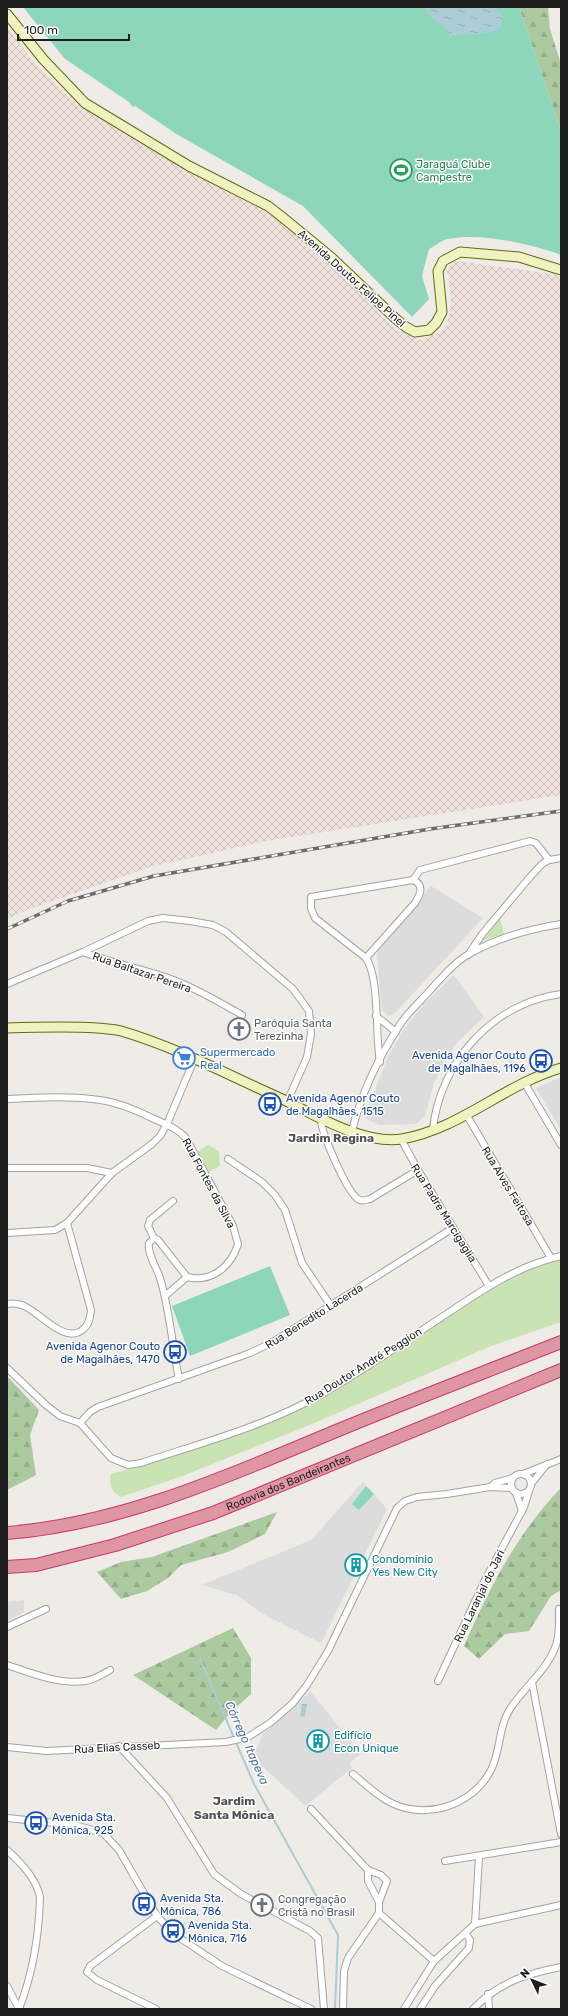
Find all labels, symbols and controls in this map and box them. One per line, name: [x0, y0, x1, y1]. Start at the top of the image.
scale bar: [18, 16, 129, 42]
text: 100 m: [24, 23, 58, 37]
sports icon: Jaraguá Clube Campestre: [388, 157, 414, 183]
place label: Jaraguá Clube Campestre: [416, 158, 490, 184]
street label: Avenida Doutor Felipe Pinel: [295, 227, 408, 330]
street label: Rua Baltazar Pereira: [91, 949, 193, 995]
church icon: Paróquia Santa Terezinha: [226, 1016, 252, 1042]
place label: Paróquia Santa Terezinha: [254, 1017, 332, 1043]
supermarket icon: Supermercado Real: [171, 1045, 197, 1071]
place label: Supermercado Real: [200, 1046, 275, 1072]
bus stop icon: Avenida Agenor Couto de Magalhães, 1196: [528, 1048, 554, 1074]
place label: Avenida Agenor Couto de Magalhães, 1196: [412, 1049, 526, 1075]
bus stop icon: Avenida Agenor Couto de Magalhães, 1515: [257, 1091, 283, 1117]
place label: Avenida Agenor Couto de Magalhães, 1515: [286, 1092, 400, 1118]
district label: Jardim Regina: [288, 1131, 374, 1145]
street label: Rua Fontes da Silva: [179, 1136, 238, 1230]
street label: Rua Alves Feitosa: [479, 1144, 536, 1228]
street label: Rua Padre Marcigaglia: [408, 1162, 479, 1265]
street label: Rua Benedito Lacerda: [263, 1281, 365, 1352]
street label: Rua Doutor André Peggion: [302, 1325, 424, 1408]
bus stop icon: Avenida Agenor Couto de Magalhães, 1470: [162, 1339, 188, 1365]
place label: Avenida Agenor Couto de Magalhães, 1470: [46, 1340, 160, 1366]
street label: Rodovia dos Bandeirantes: [224, 1451, 353, 1514]
street label: Rua Laranjal do Jari: [451, 1548, 508, 1645]
building icon: Condomínio Yes New City: [343, 1552, 369, 1578]
place label: Condomínio Yes New City: [372, 1553, 438, 1579]
water label: Córrego Itapeva: [222, 1699, 272, 1787]
building icon: Edifício Econ Unique: [305, 1728, 331, 1754]
place label: Edifício Econ Unique: [334, 1729, 399, 1755]
street label: Rua Elias Casseb: [74, 1739, 160, 1756]
district label: Jardim Santa Mônica: [194, 1794, 274, 1822]
bus stop icon: Avenida Sta. Mônica, 925: [23, 1810, 49, 1836]
place label: Avenida Sta. Mônica, 925: [52, 1811, 116, 1837]
bus stop icon: Avenida Sta. Mônica, 786: [131, 1891, 157, 1917]
place label: Avenida Sta. Mônica, 786: [160, 1892, 224, 1918]
church icon: Congregação Cristã no Brasil: [249, 1892, 275, 1918]
place label: Congregação Cristã no Brasil: [278, 1893, 355, 1919]
bus stop icon: Avenida Sta. Mônica, 716: [160, 1918, 186, 1944]
place label: Avenida Sta. Mônica, 716: [188, 1919, 252, 1945]
north arrow: [512, 1960, 552, 2000]
text: N: [518, 1966, 533, 1981]

